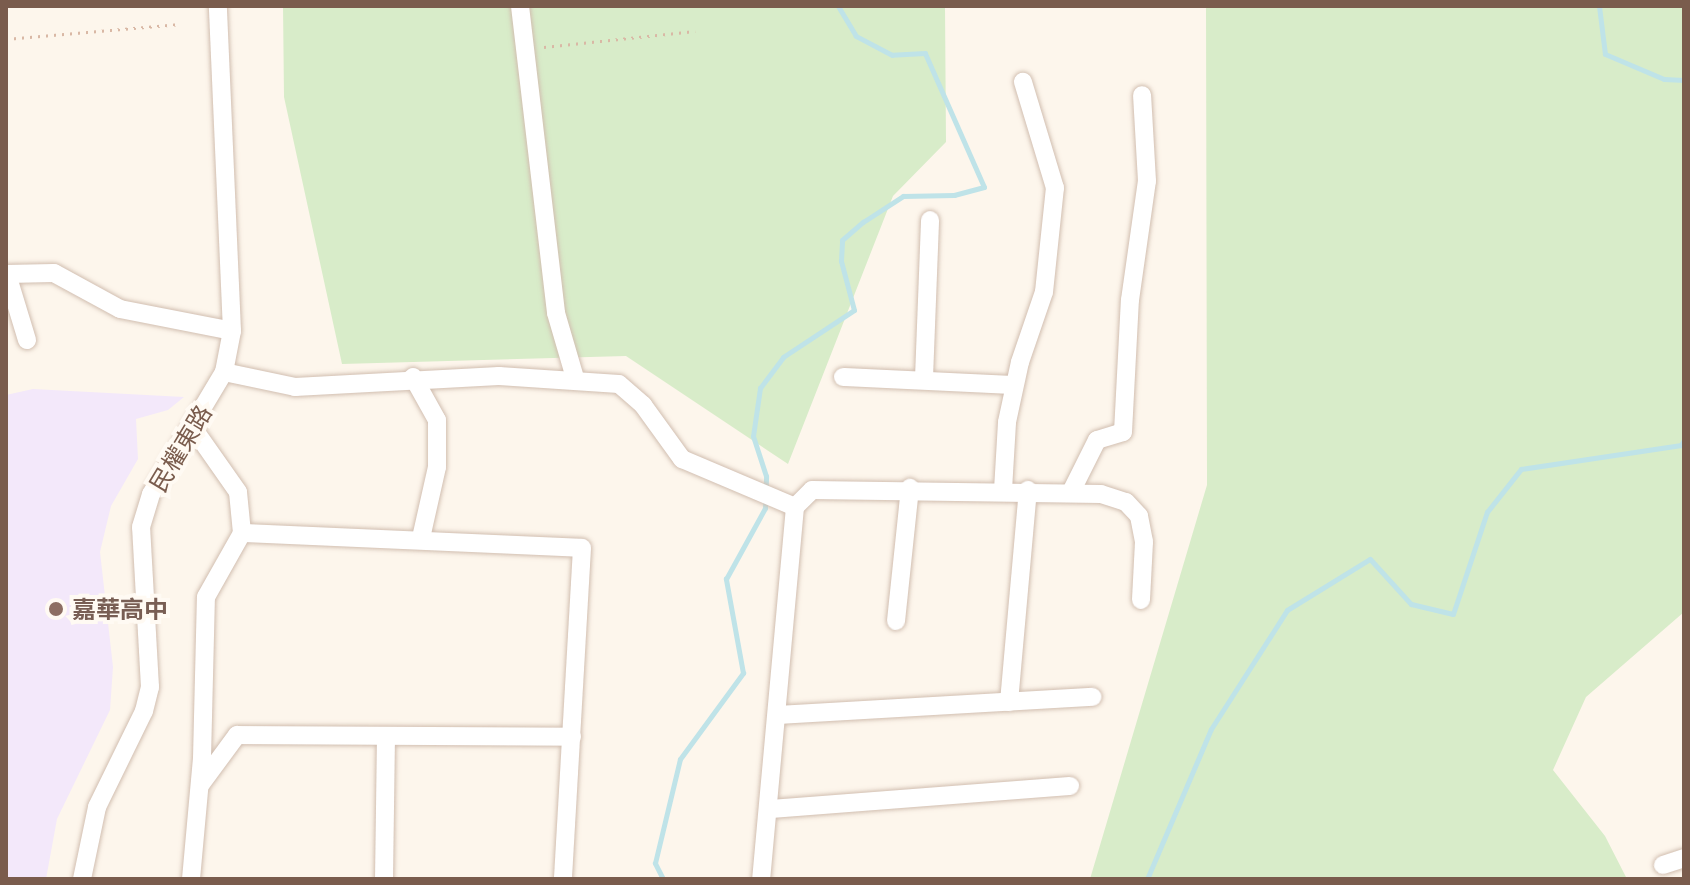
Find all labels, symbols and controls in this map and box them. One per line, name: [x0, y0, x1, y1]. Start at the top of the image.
street label: 民權東路: [143, 399, 217, 497]
place label: 嘉華高中: [72, 595, 168, 623]
marker: 嘉華高中: [47, 600, 65, 618]

